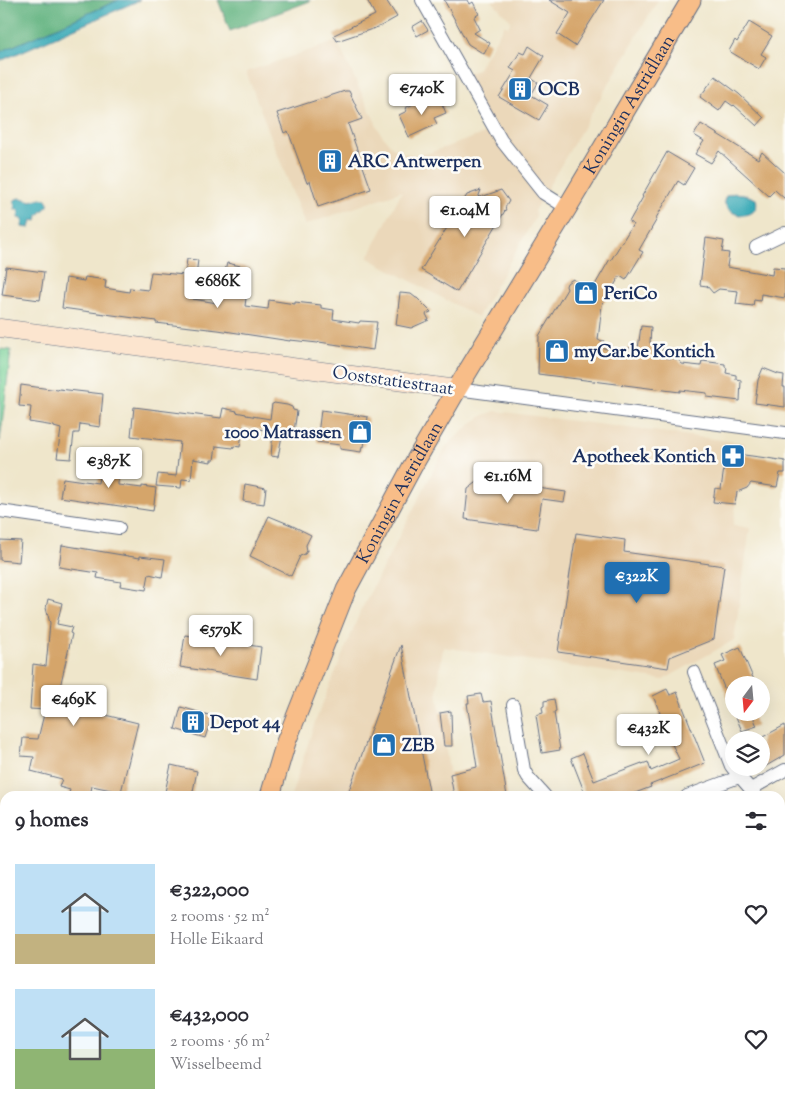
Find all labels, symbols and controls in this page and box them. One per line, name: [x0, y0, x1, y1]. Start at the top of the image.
street label: Koningin Astridlaan: [579, 30, 683, 180]
pin: €740K: [387, 74, 457, 116]
building icon: OCB: [507, 76, 533, 102]
text: €740K: [400, 78, 444, 101]
place label: OCB: [538, 78, 580, 104]
building icon: ARC Antwerpen: [317, 148, 343, 174]
place label: ARC Antwerpen: [348, 150, 482, 176]
pin: €1.04M: [424, 196, 506, 238]
text: €1.04M: [440, 200, 490, 223]
pin: €686K: [183, 266, 253, 309]
text: €686K: [195, 271, 241, 294]
shop icon: PeriCo: [573, 280, 599, 306]
place label: PeriCo: [604, 282, 658, 308]
shop icon: myCar.be Kontich: [544, 338, 570, 364]
place label: myCar.be Kontich: [574, 340, 715, 366]
street label: Ooststatiestraat: [331, 361, 455, 403]
street label: Koningin Astridlaan: [351, 417, 451, 569]
shop icon: 1000 Matrassen: [347, 419, 373, 445]
place label: 1000 Matrassen: [225, 421, 342, 447]
pharmacy icon: Apotheek Kontich: [720, 443, 746, 469]
place label: Apotheek Kontich: [573, 445, 716, 471]
pin: €387K: [74, 446, 144, 489]
text: €387K: [87, 451, 131, 474]
pin: €1.16M: [467, 462, 549, 504]
text: €1.16M: [484, 466, 532, 489]
pin: €322K: [602, 562, 672, 604]
text: €322K: [616, 566, 658, 589]
pin: €579K: [186, 614, 256, 657]
text: €579K: [200, 619, 242, 642]
north arrow: [725, 676, 770, 721]
map controls: [725, 676, 770, 776]
pin: €469K: [39, 684, 109, 727]
text: €469K: [52, 689, 96, 712]
building icon: Depot 44: [180, 709, 206, 735]
place label: Depot 44: [210, 711, 280, 737]
pin: €432K: [614, 714, 684, 756]
text: €432K: [628, 718, 670, 741]
button: layers: [725, 731, 770, 776]
shop icon: ZEB: [371, 732, 397, 758]
place label: ZEB: [402, 734, 435, 760]
text: 9 homes: [15, 806, 88, 836]
icon: filters: [742, 807, 770, 835]
text: €322,000: [170, 876, 249, 906]
icon: home: [55, 884, 115, 944]
icon: heart: [742, 900, 770, 928]
text: 2 rooms · 52 m²: [170, 906, 270, 929]
text: Holle Eikaard: [170, 929, 263, 952]
text: €432,000: [170, 1001, 249, 1031]
icon: home: [55, 1009, 115, 1069]
icon: heart: [742, 1025, 770, 1053]
text: 2 rooms · 56 m²: [170, 1031, 270, 1054]
text: Wisselbeemd: [170, 1054, 262, 1077]

